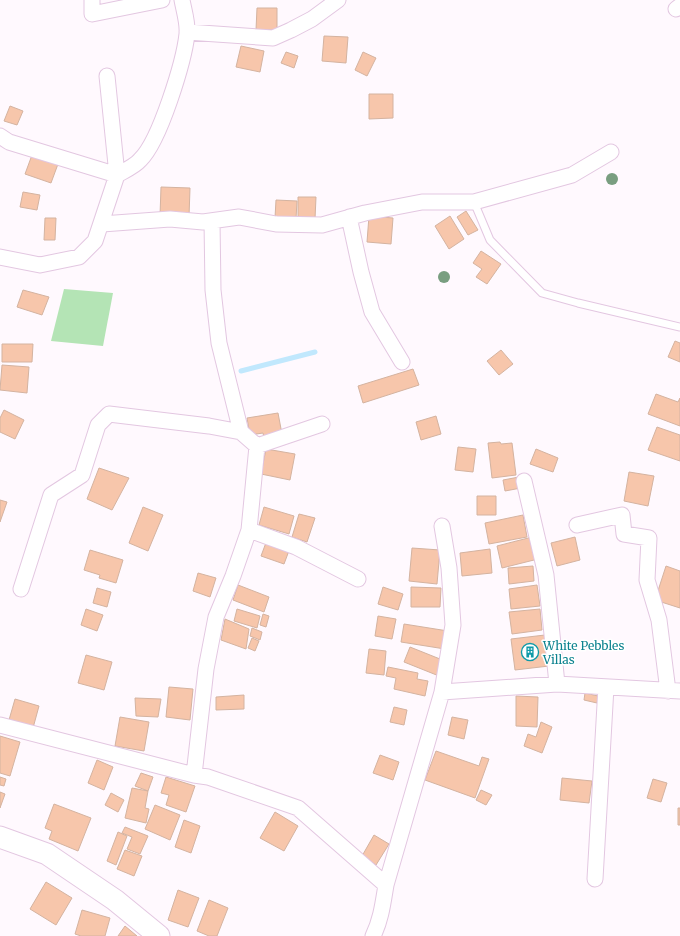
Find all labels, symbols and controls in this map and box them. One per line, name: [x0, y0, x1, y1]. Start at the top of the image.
place label: White Pebbles Villas: [542, 638, 624, 667]
building icon: White Pebbles Villas: [520, 642, 540, 662]

